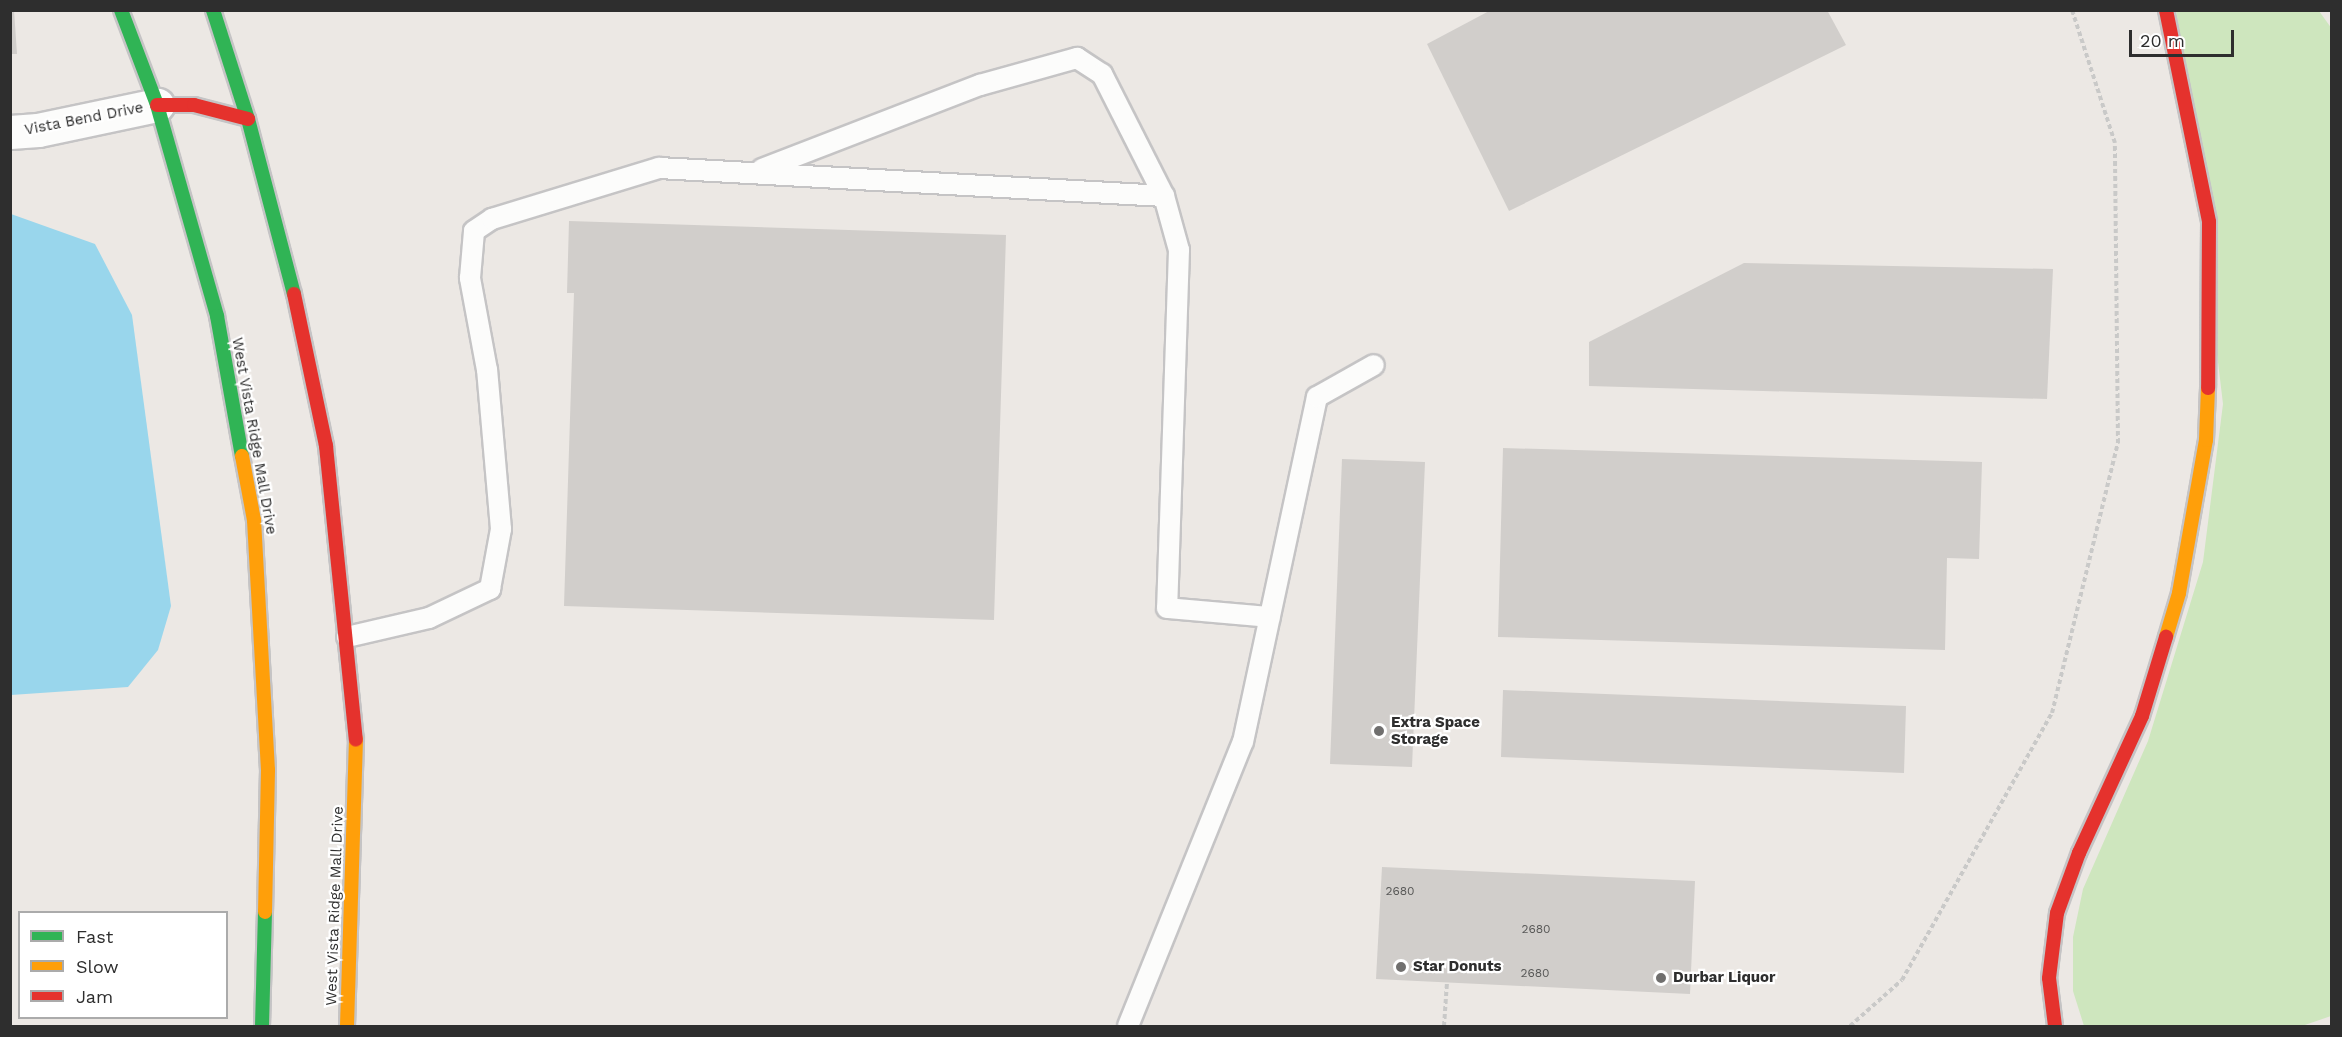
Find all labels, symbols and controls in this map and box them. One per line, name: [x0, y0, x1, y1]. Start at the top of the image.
scale bar: [2132, 18, 2237, 56]
text: 20 m: [2140, 30, 2185, 51]
street label: Vista Bend Drive: [23, 99, 145, 139]
street label: West Vista Ridge Mall Drive: [228, 335, 280, 537]
place label: Extra Space Storage: [1391, 713, 1480, 748]
marker: Extra Space Storage: [1372, 724, 1386, 738]
street label: West Vista Ridge Mall Drive: [322, 805, 348, 1007]
house number: 2680: [1385, 885, 1415, 899]
legend: [18, 911, 228, 1019]
house number: 2680: [1521, 923, 1551, 937]
text: Fast: [76, 926, 113, 947]
text: Slow: [76, 956, 119, 977]
place label: Star Donuts: [1413, 958, 1502, 976]
marker: Star Donuts: [1394, 960, 1408, 974]
house number: 2680: [1520, 967, 1550, 981]
place label: Durbar Liquor: [1673, 969, 1776, 987]
marker: Durbar Liquor: [1654, 971, 1668, 985]
text: Jam: [76, 986, 113, 1007]

